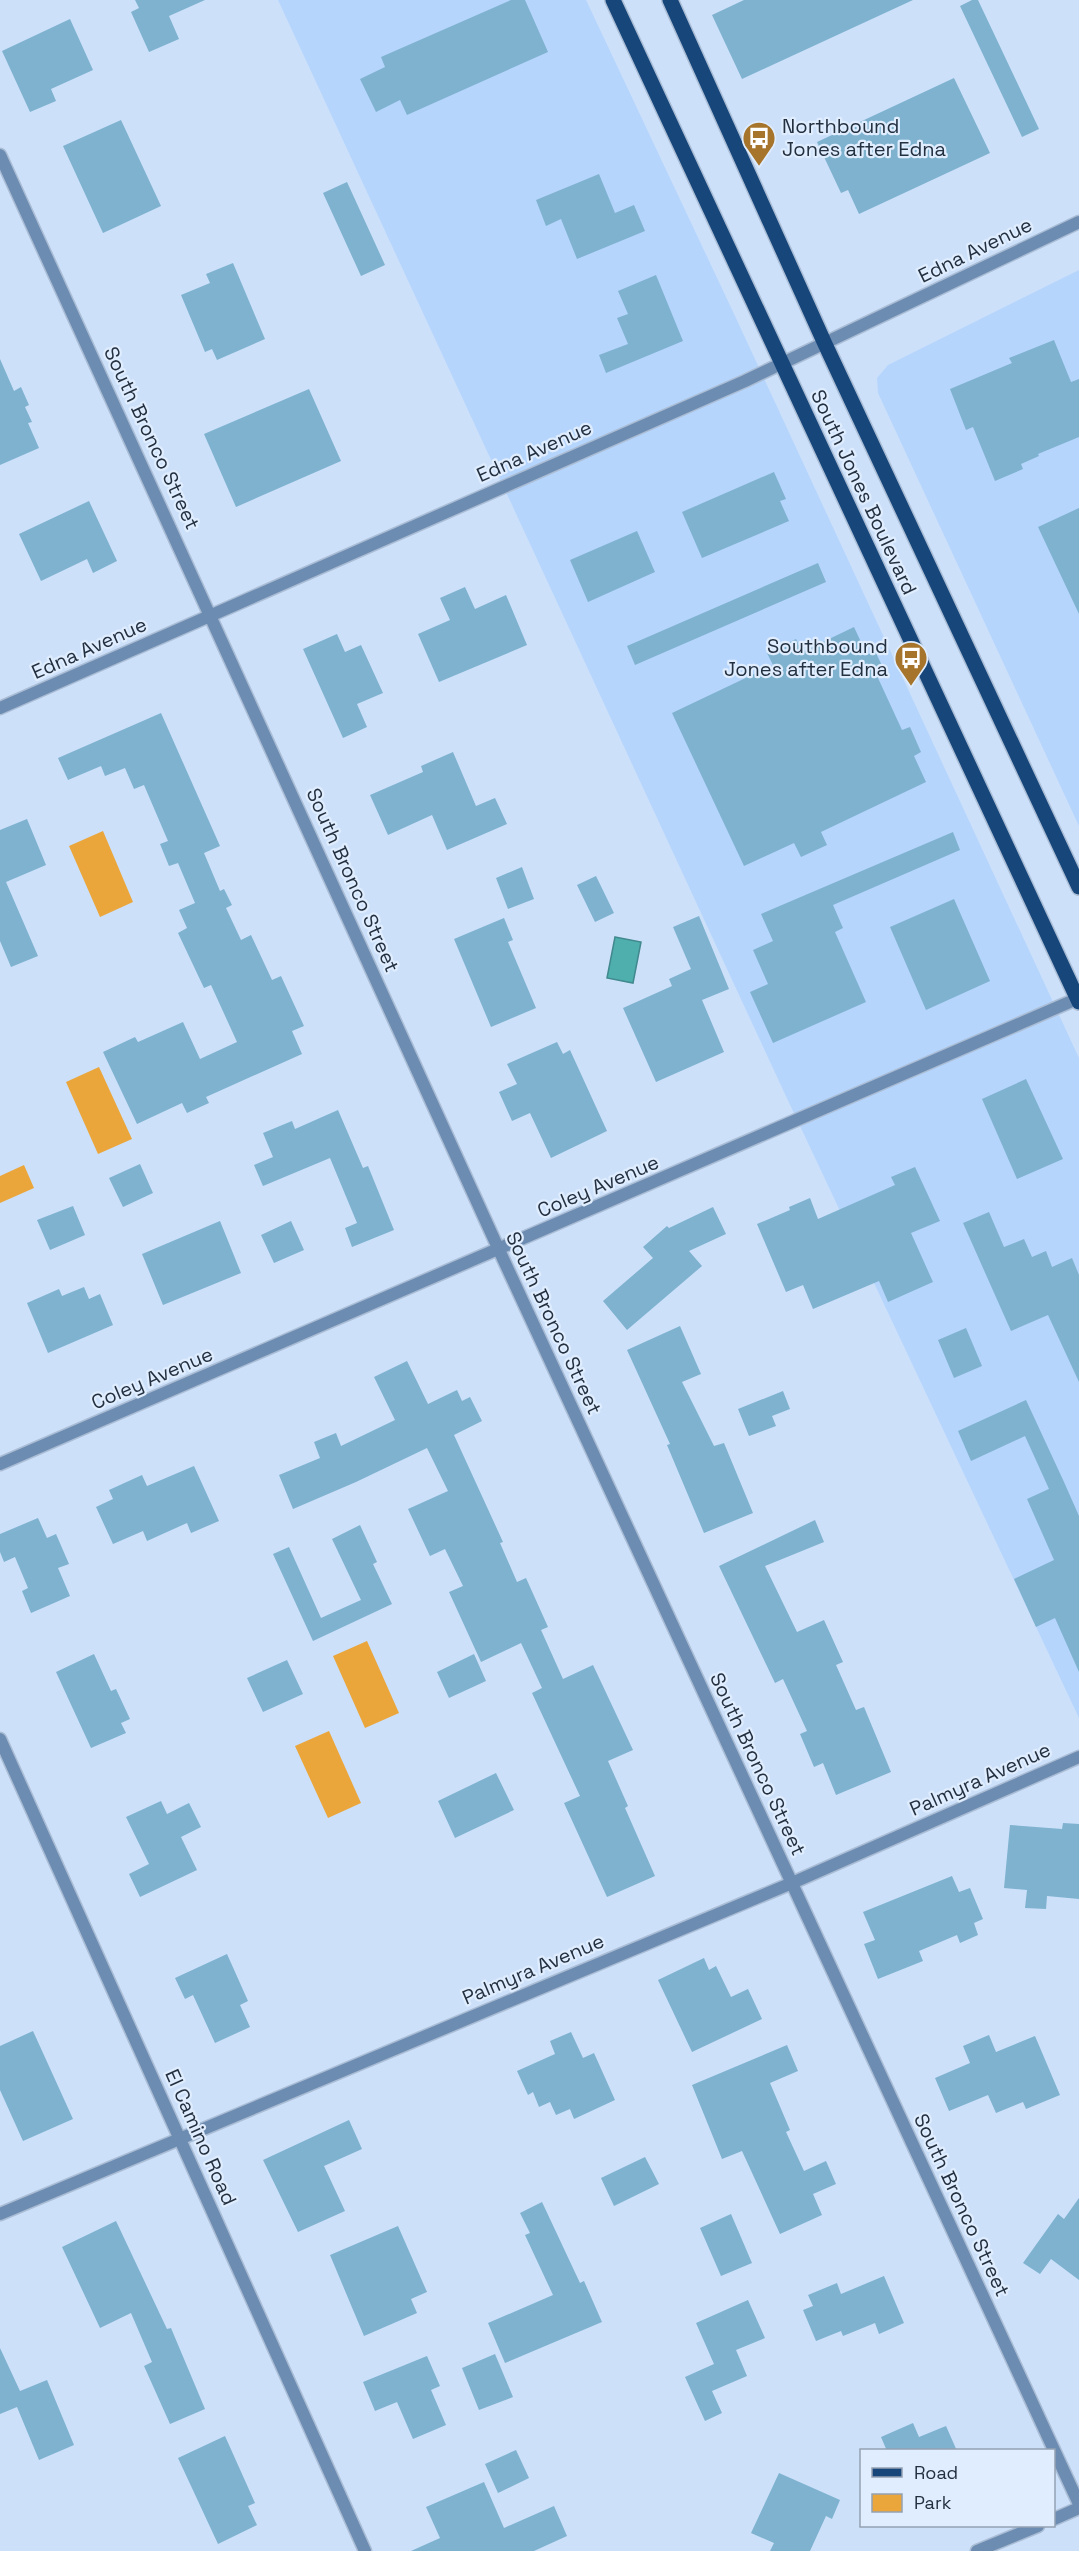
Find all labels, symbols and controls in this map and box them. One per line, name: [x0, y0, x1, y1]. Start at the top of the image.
place label: Northbound Jones after Edna: [782, 113, 946, 162]
bus stop icon: Northbound Jones after Edna: [741, 120, 777, 167]
street label: Edna Avenue: [914, 211, 1036, 289]
street label: South Bronco Street: [98, 342, 206, 534]
street label: South Jones Boulevard: [805, 385, 923, 599]
street label: Edna Avenue: [472, 414, 596, 488]
street label: Edna Avenue: [27, 611, 151, 685]
place label: Southbound Jones after Edna: [724, 633, 888, 682]
bus stop icon: Southbound Jones after Edna: [893, 640, 929, 687]
street label: South Bronco Street: [301, 784, 405, 976]
street label: Coley Avenue: [533, 1149, 663, 1223]
street label: South Bronco Street: [500, 1227, 608, 1419]
street label: Coley Avenue: [87, 1341, 217, 1415]
street label: South Bronco Street: [704, 1668, 812, 1860]
street label: Palmyra Avenue: [905, 1736, 1055, 1822]
street label: Palmyra Avenue: [458, 1927, 608, 2011]
street label: El Camino Road: [159, 2065, 243, 2209]
street label: South Bronco Street: [908, 2109, 1016, 2301]
legend: [860, 2449, 1055, 2527]
text: Road: [914, 2461, 958, 2484]
text: Park: [914, 2491, 952, 2514]

